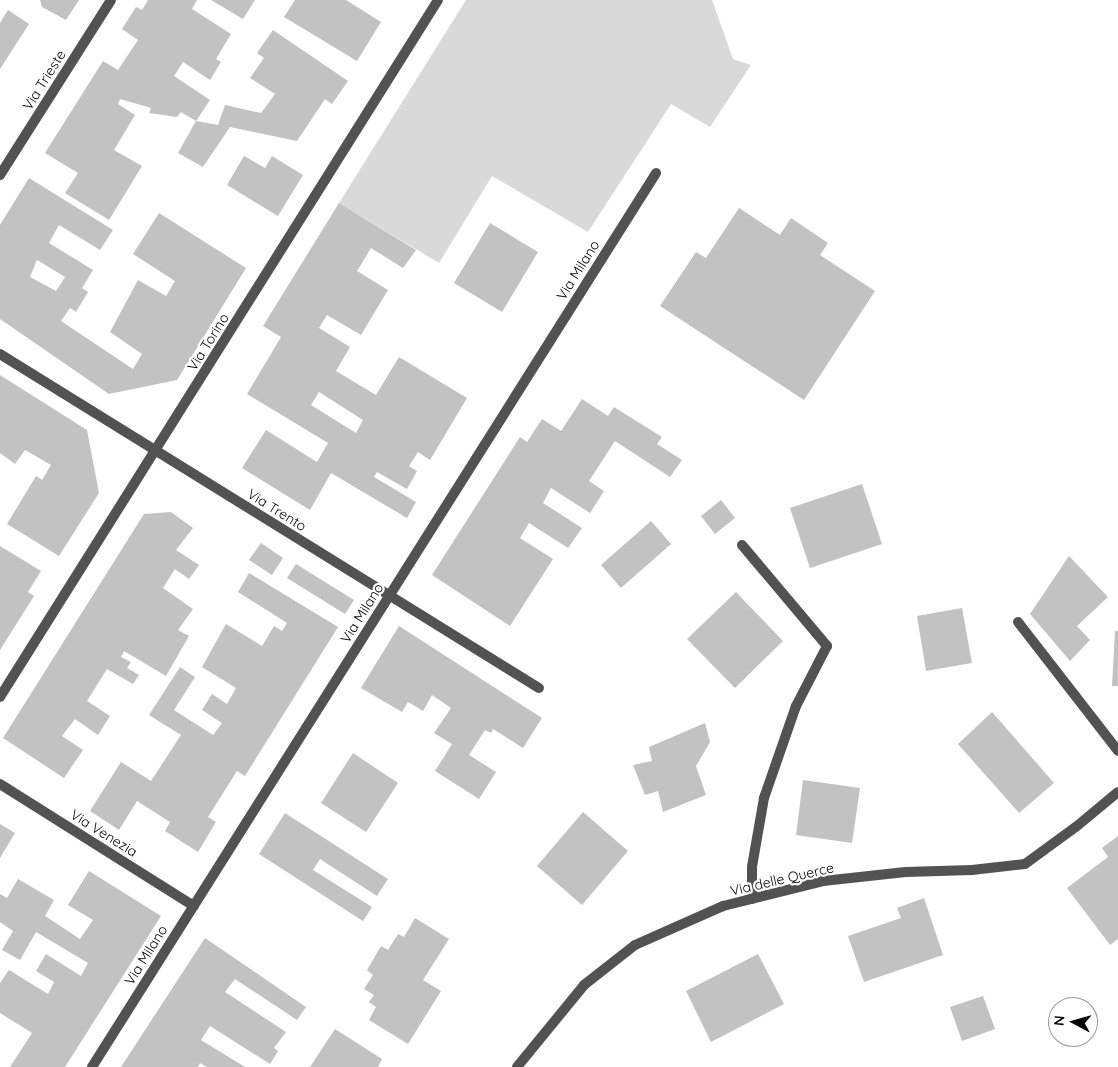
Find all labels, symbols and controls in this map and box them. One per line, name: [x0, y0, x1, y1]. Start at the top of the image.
street label: Via Trieste: [19, 47, 69, 113]
street label: Via Milano: [553, 237, 603, 303]
street label: Via Torino: [184, 310, 232, 374]
street label: Via Trento: [244, 485, 310, 535]
street label: Via Milano: [337, 580, 387, 646]
street label: Via Venezia: [67, 806, 141, 860]
street label: Via delle Querce: [728, 859, 836, 899]
street label: Via Milano: [121, 922, 171, 988]
north arrow: [1048, 997, 1098, 1047]
text: N: [1050, 1014, 1069, 1027]

